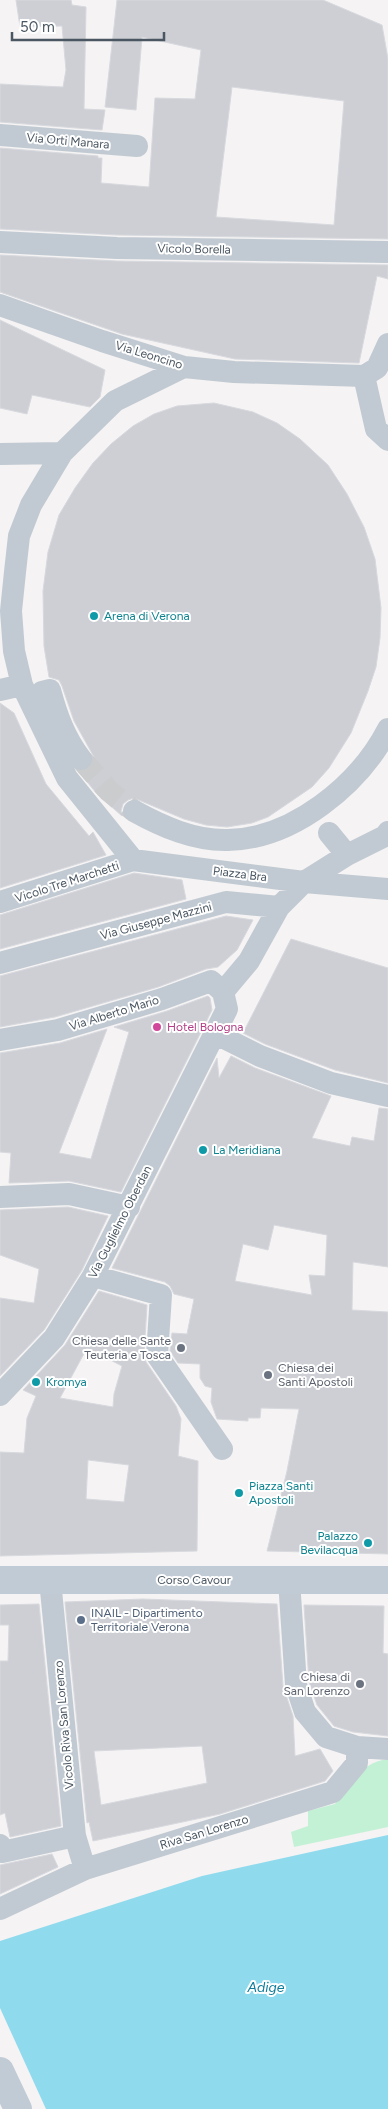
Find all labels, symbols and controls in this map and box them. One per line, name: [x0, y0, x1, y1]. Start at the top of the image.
scale bar: [12, 10, 165, 42]
text: 50 m: [20, 18, 55, 36]
street label: Via Orti Manara: [26, 130, 110, 152]
street label: Vicolo Borella: [157, 241, 231, 257]
street label: Via Leoncino: [114, 338, 184, 372]
place label: Arena di Verona: [104, 609, 190, 623]
marker: Arena di Verona: [88, 610, 100, 622]
street label: Vicolo Tre Marchetti: [13, 859, 121, 905]
street label: Piazza Bra: [212, 864, 268, 884]
street label: Via Giuseppe Mazzini: [99, 899, 213, 943]
street label: Via Alberto Mario: [67, 993, 161, 1033]
place label: Hotel Bologna: [167, 1020, 243, 1034]
marker: Hotel Bologna: [151, 1021, 163, 1033]
place label: La Meridiana: [213, 1143, 281, 1157]
marker: La Meridiana: [197, 1144, 209, 1156]
street label: Via Guglielmo Oberdan: [85, 1163, 155, 1281]
place label: Chiesa delle Sante Teuteria e Tosca: [72, 1334, 171, 1362]
marker: Chiesa delle Sante Teuteria e Tosca: [175, 1342, 187, 1354]
place label: Chiesa dei Santi Apostoli: [278, 1361, 353, 1389]
marker: Chiesa dei Santi Apostoli: [262, 1369, 274, 1381]
place label: Kromya: [46, 1375, 87, 1389]
marker: Kromya: [30, 1376, 42, 1388]
place label: Piazza Santi Apostoli: [249, 1479, 313, 1507]
marker: Piazza Santi Apostoli: [233, 1487, 245, 1499]
place label: Palazzo Bevilacqua: [300, 1529, 358, 1557]
marker: Palazzo Bevilacqua: [362, 1537, 374, 1549]
street label: Corso Cavour: [157, 1573, 231, 1587]
place label: INAIL - Dipartimento Territoriale Verona: [91, 1606, 203, 1634]
marker: INAIL - Dipartimento Territoriale Verona: [75, 1614, 87, 1626]
street label: Vicolo Riva San Lorenzo: [51, 1660, 77, 1790]
place label: Chiesa di San Lorenzo: [283, 1670, 350, 1698]
marker: Chiesa di San Lorenzo: [354, 1678, 366, 1690]
street label: Riva San Lorenzo: [158, 1812, 250, 1852]
water label: Adige: [247, 1979, 285, 1996]

